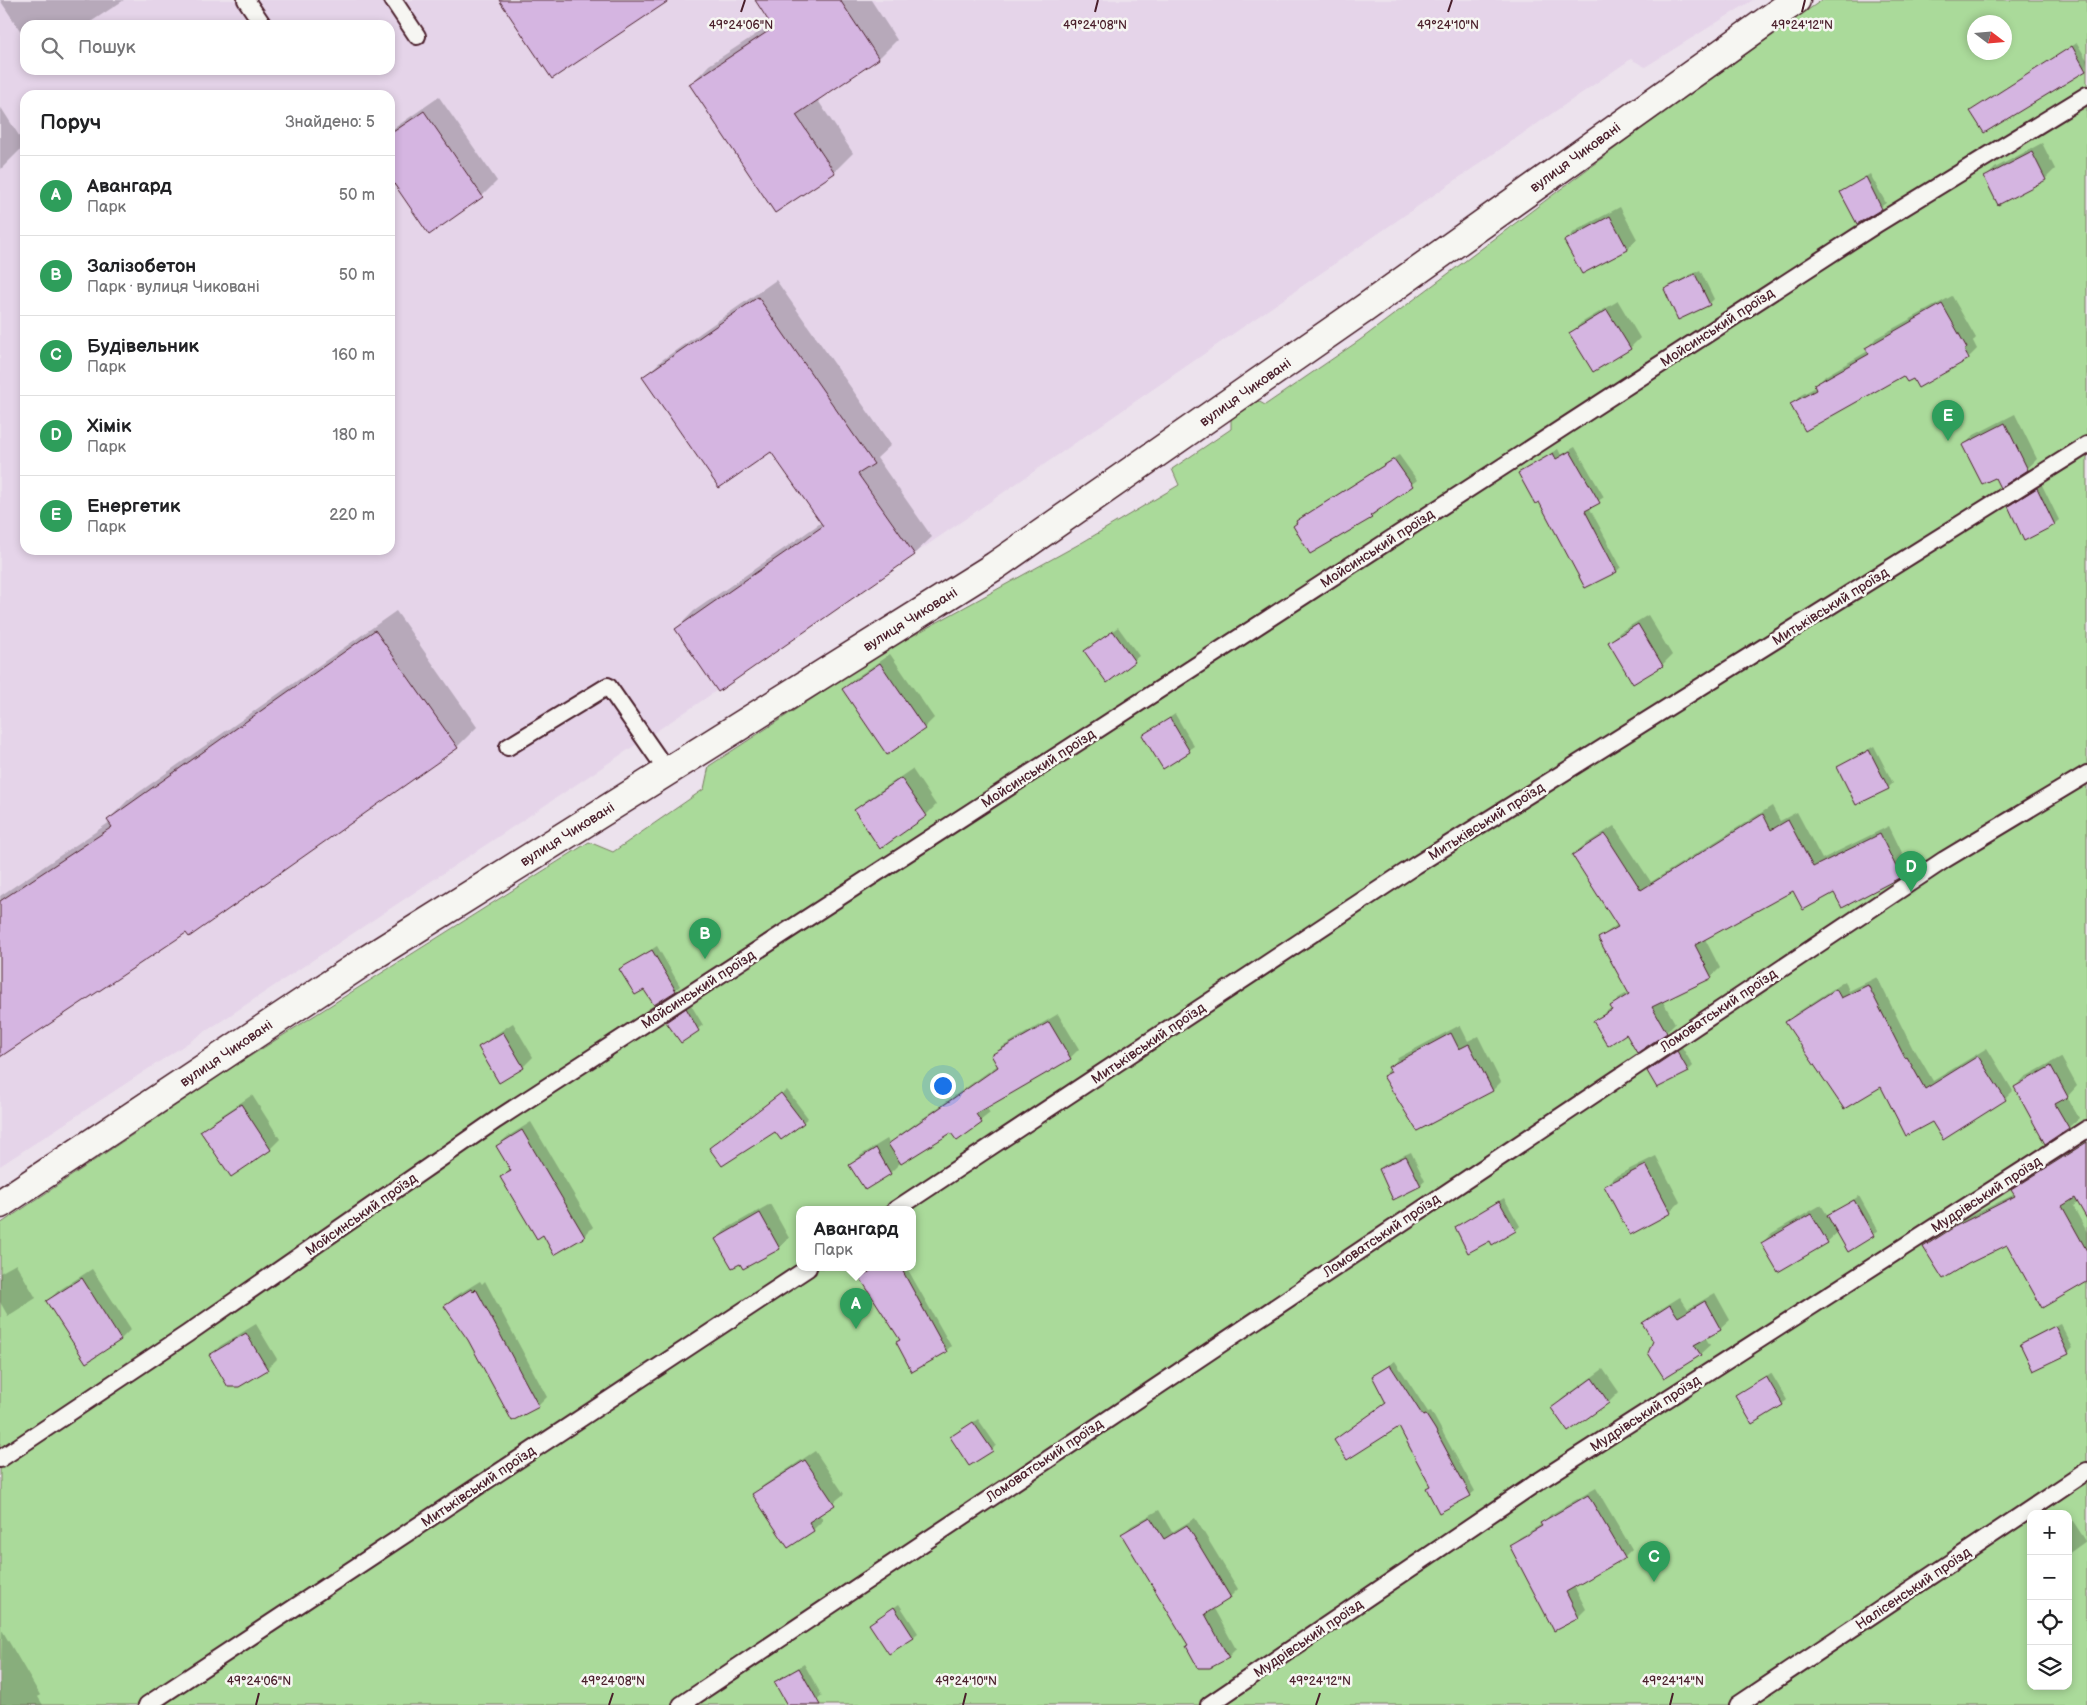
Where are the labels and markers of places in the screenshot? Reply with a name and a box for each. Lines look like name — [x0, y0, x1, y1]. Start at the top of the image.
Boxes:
pin: E — [1932, 400, 1964, 441]
pin: D — [1895, 851, 1927, 892]
pin: B — [689, 918, 721, 959]
pin: A — [840, 1288, 872, 1329]
pin: C — [1638, 1541, 1670, 1582]

